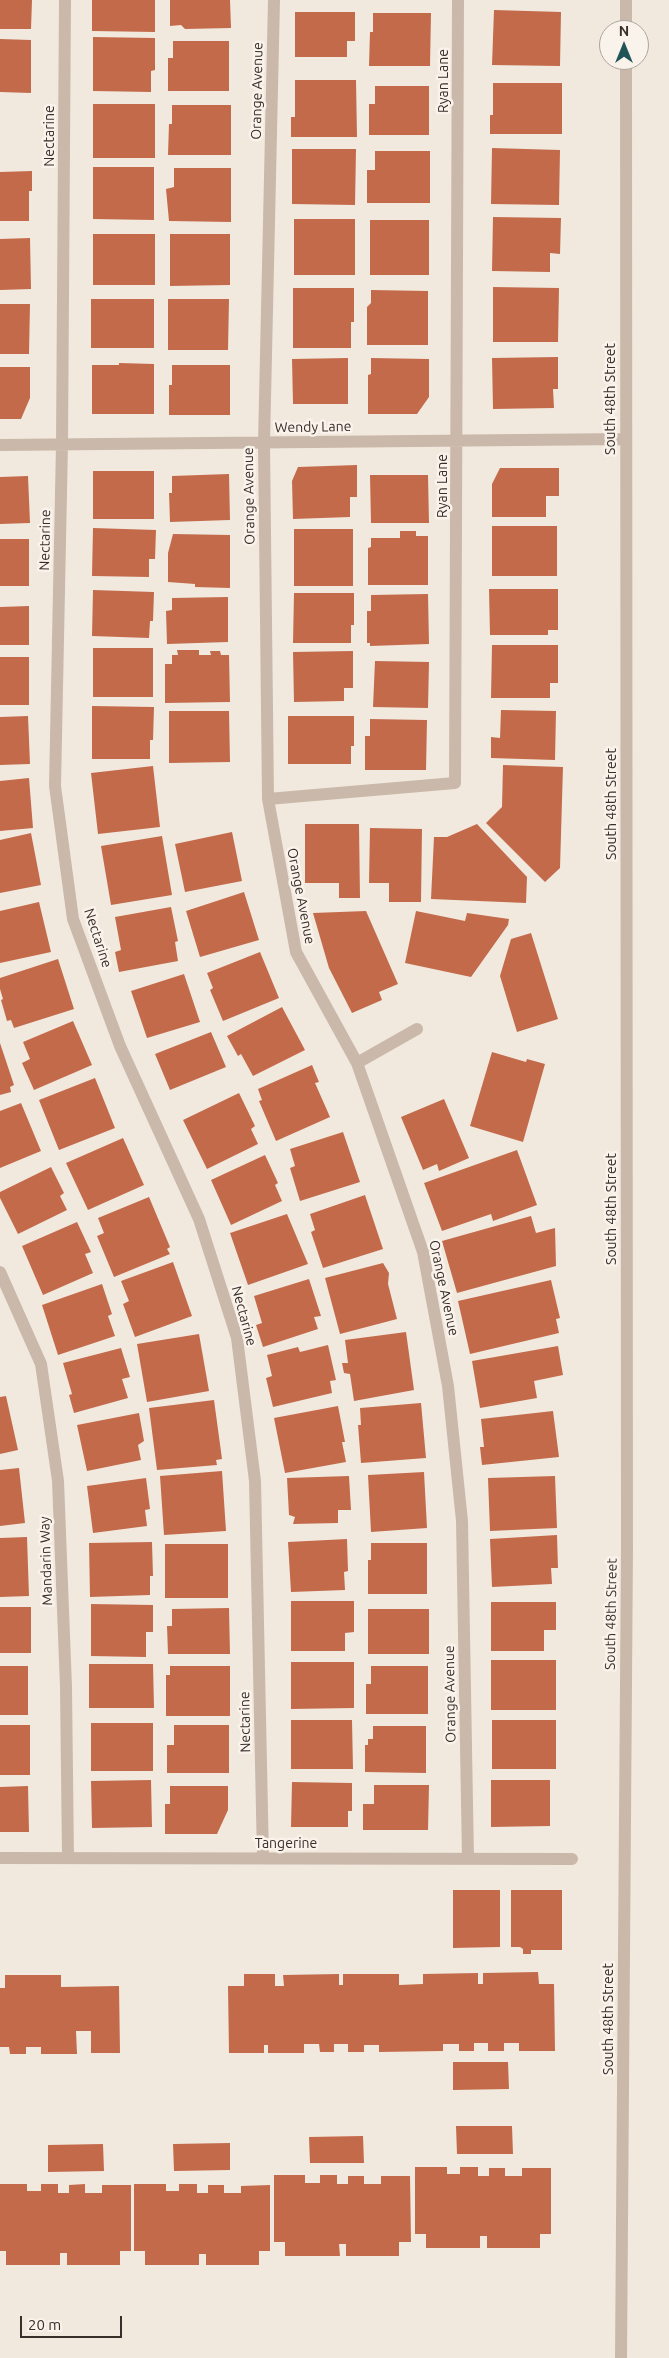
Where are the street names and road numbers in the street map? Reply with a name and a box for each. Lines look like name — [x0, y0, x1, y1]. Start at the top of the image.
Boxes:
street label: Orange Avenue — [248, 42, 266, 140]
street label: Ryan Lane — [435, 49, 451, 113]
street label: Nectarine — [41, 105, 57, 167]
street label: South 48th Street — [602, 343, 618, 455]
street label: Wendy Lane — [275, 418, 351, 436]
street label: Orange Avenue — [240, 447, 258, 545]
street label: Ryan Lane — [434, 454, 450, 518]
street label: Nectarine — [36, 509, 54, 571]
street label: South 48th Street — [603, 748, 619, 860]
street label: Orange Avenue — [283, 847, 319, 945]
street label: Nectarine — [81, 906, 115, 970]
street label: South 48th Street — [603, 1153, 619, 1265]
street label: Orange Avenue — [426, 1239, 462, 1337]
street label: Nectarine — [228, 1284, 260, 1348]
street label: Mandarin Way — [36, 1516, 56, 1606]
street label: South 48th Street — [602, 1558, 620, 1670]
street label: Orange Avenue — [441, 1645, 459, 1743]
street label: Nectarine — [236, 1691, 254, 1753]
street label: Tangerine — [255, 1835, 317, 1851]
street label: South 48th Street — [600, 1963, 616, 2075]

